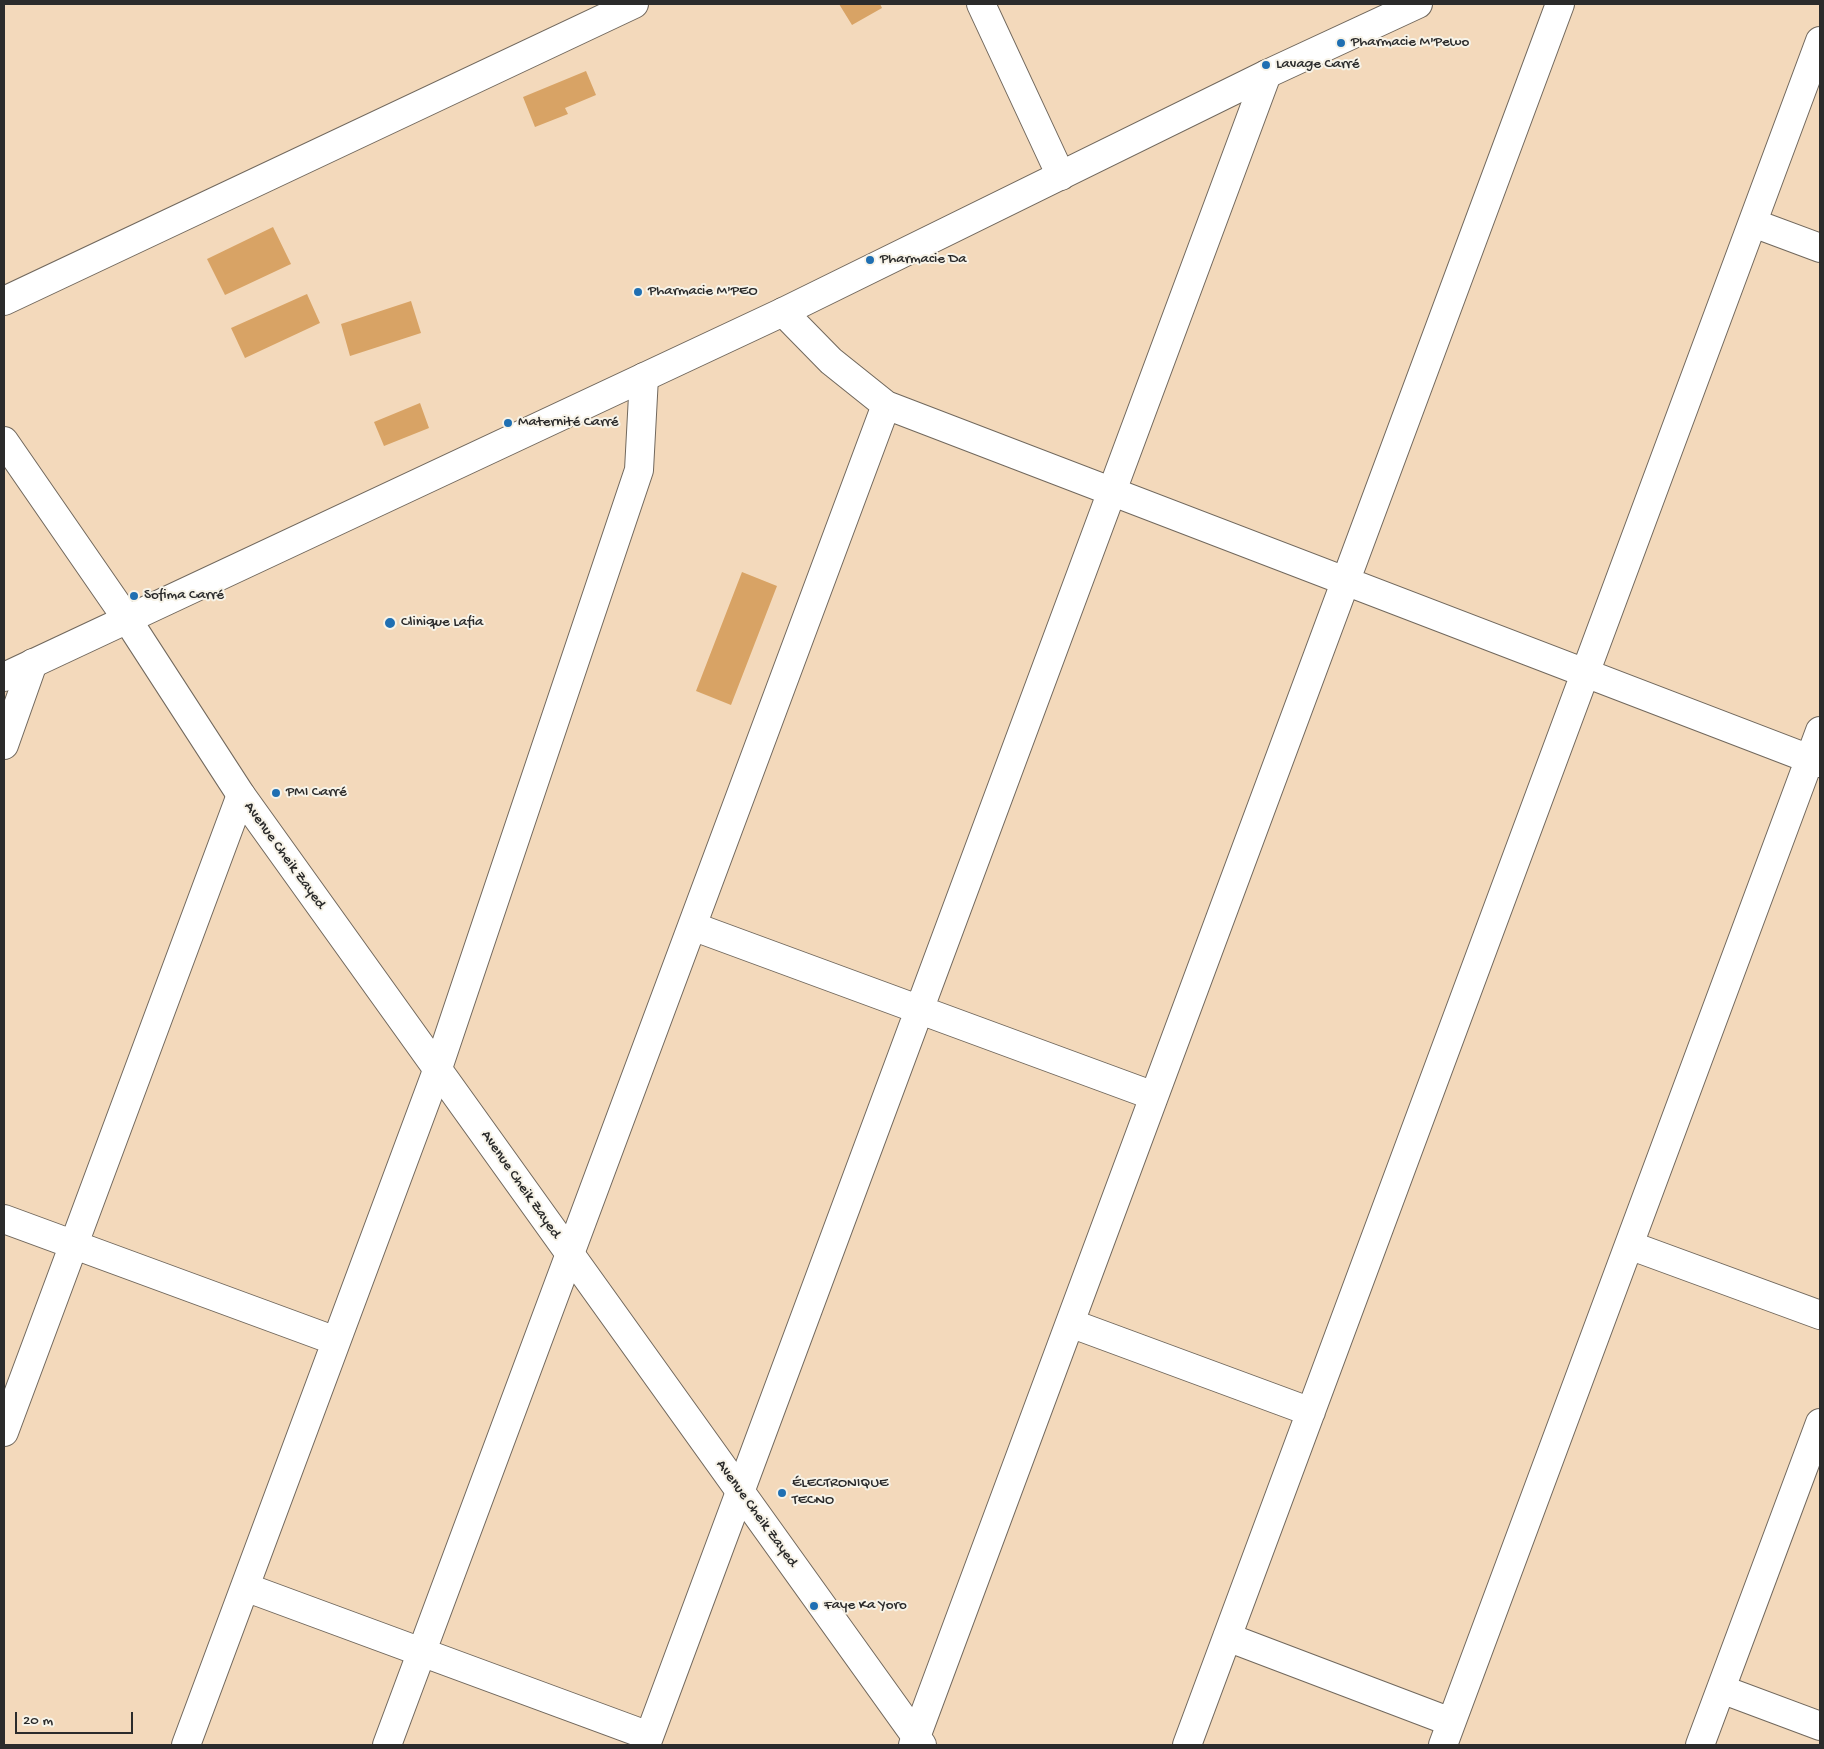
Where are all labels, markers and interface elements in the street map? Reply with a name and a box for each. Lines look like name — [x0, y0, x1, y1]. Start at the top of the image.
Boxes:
place label: Pharmacie M'Pewo — [1351, 34, 1469, 52]
marker: Pharmacie M'Pewo — [1335, 37, 1347, 49]
place label: Lavage Carré — [1276, 56, 1359, 74]
marker: Lavage Carré — [1260, 59, 1272, 71]
place label: Pharmacie Da — [880, 251, 967, 269]
marker: Pharmacie Da — [864, 254, 876, 266]
place label: Pharmacie M'PEO — [648, 283, 757, 301]
marker: Pharmacie M'PEO — [632, 286, 644, 298]
place label: Maternité Carré — [518, 414, 619, 432]
marker: Maternité Carré — [502, 417, 514, 429]
place label: Sofima Carré — [144, 587, 224, 605]
marker: Sofima Carré — [128, 590, 140, 602]
place label: Clinique Lafia — [401, 614, 483, 632]
marker: Clinique Lafia — [383, 616, 397, 630]
place label: PMI Carré — [286, 784, 347, 802]
marker: PMI Carré — [270, 787, 282, 799]
street label: Avenue Cheik Zayed — [239, 799, 329, 913]
street label: Avenue Cheik Zayed — [476, 1127, 564, 1243]
street label: Avenue Cheik Zayed — [711, 1457, 801, 1571]
place label: ÉLECTRONIQUE TECNO — [792, 1475, 888, 1510]
marker: ÉLECTRONIQUE TECNO — [776, 1487, 788, 1499]
place label: Faye Ka Yoro — [824, 1597, 907, 1615]
marker: Faye Ka Yoro — [808, 1600, 820, 1612]
scale bar — [18, 1702, 135, 1734]
text: 20 m — [23, 1712, 53, 1730]

